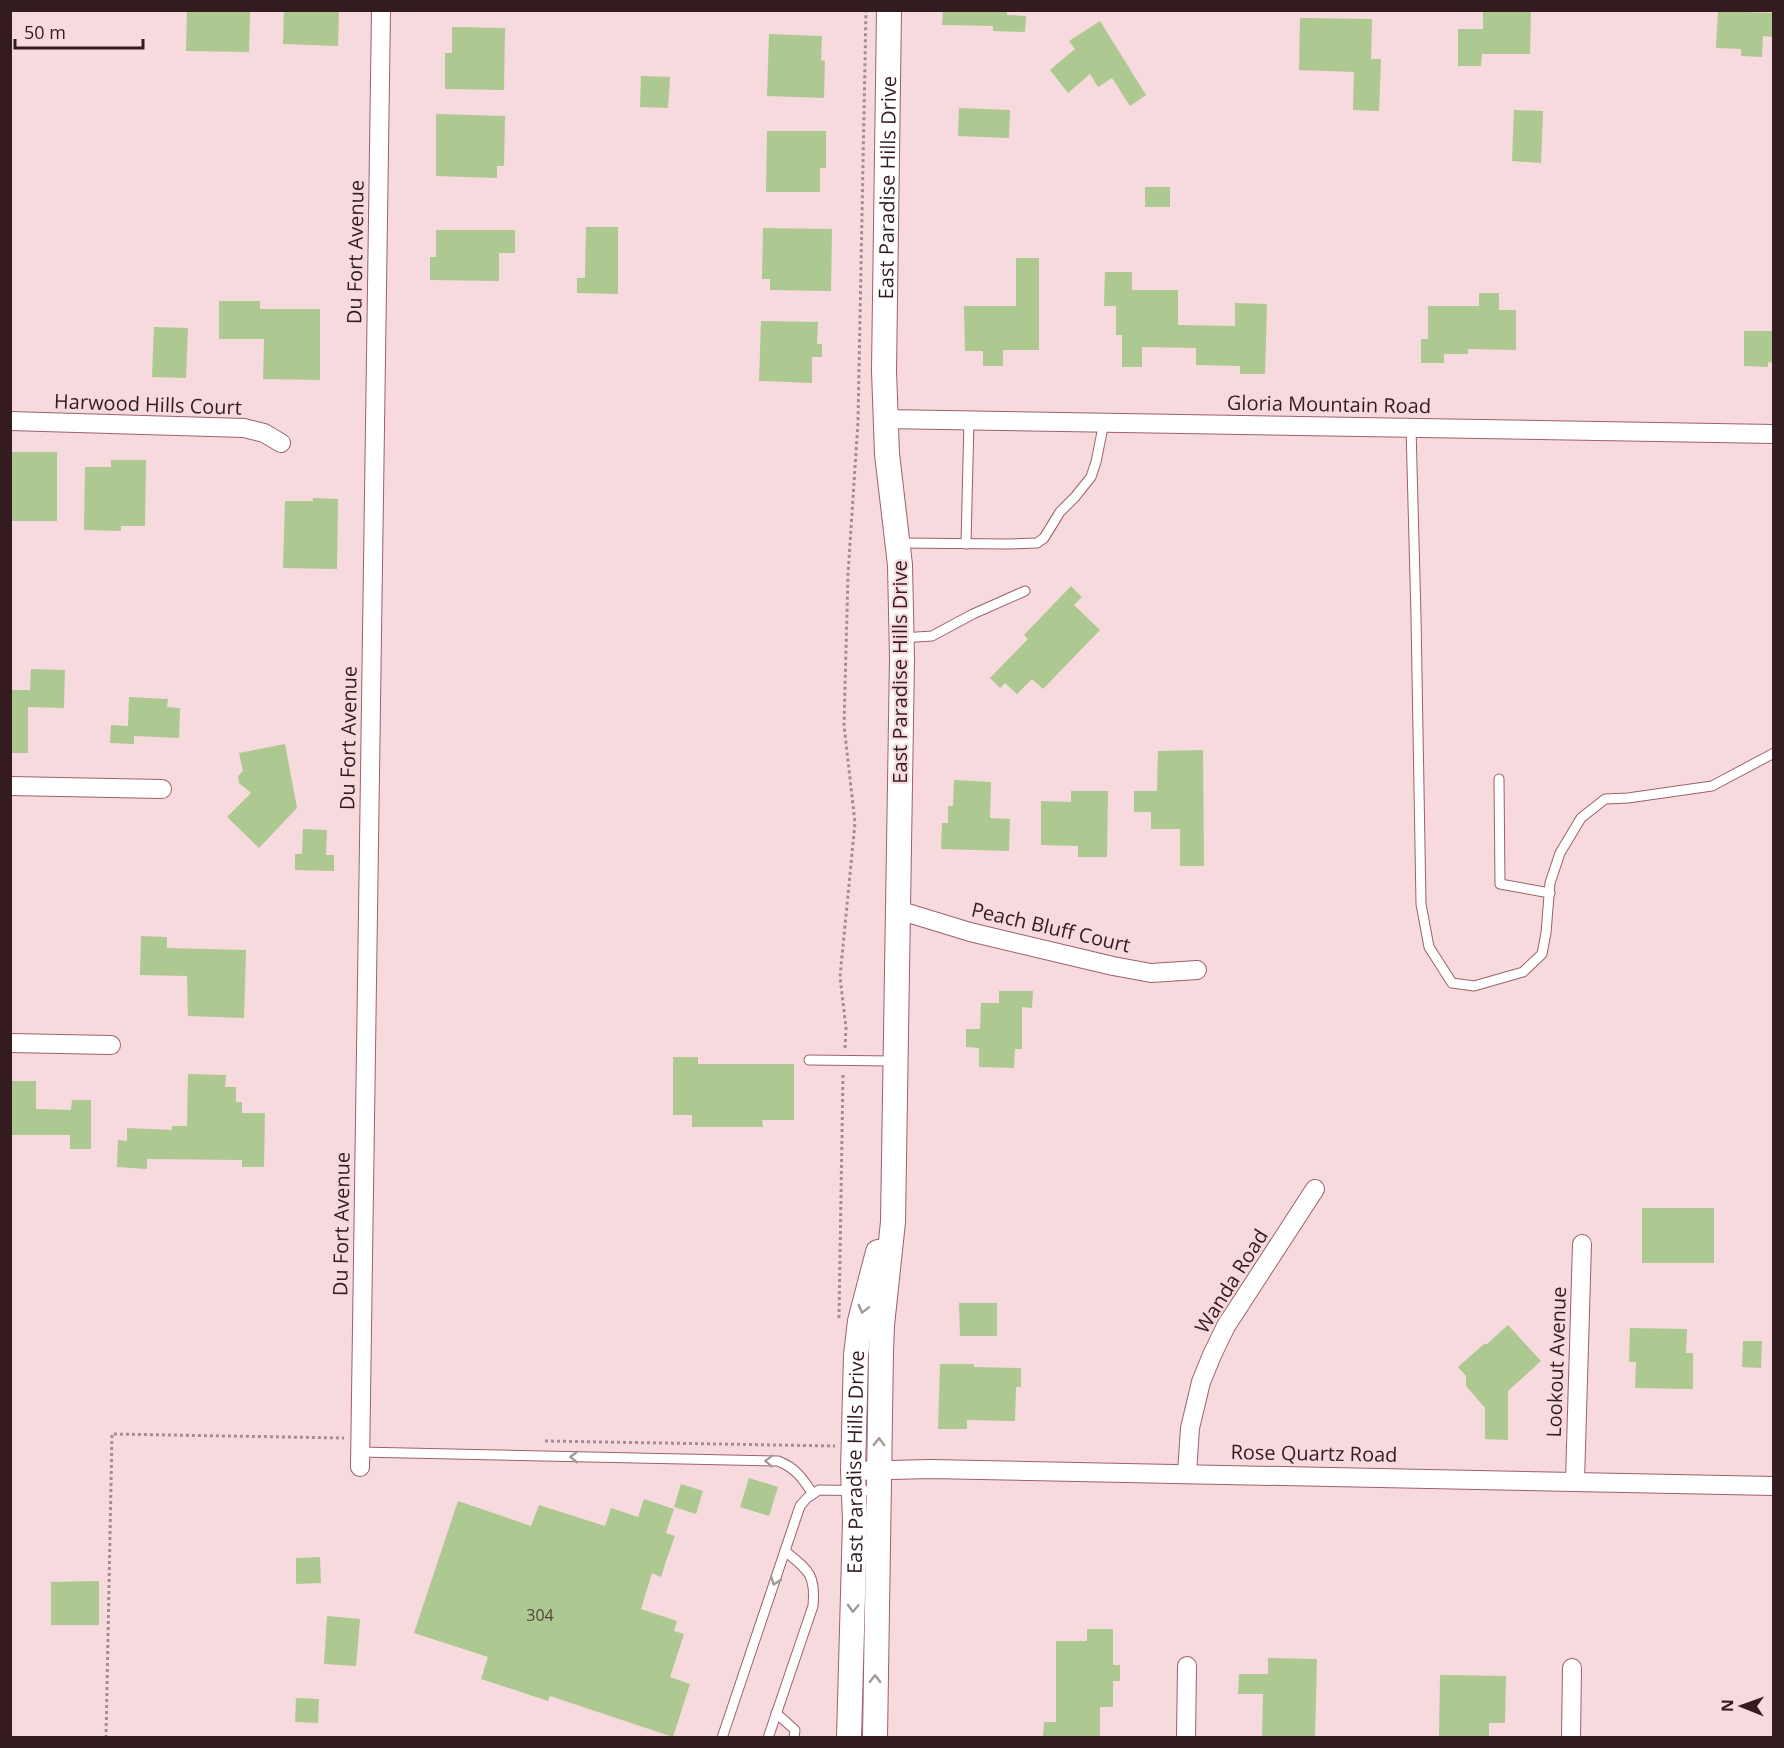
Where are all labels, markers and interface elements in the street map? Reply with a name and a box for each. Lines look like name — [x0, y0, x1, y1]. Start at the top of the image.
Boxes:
scale bar — [15, 12, 142, 50]
text: 50 m — [24, 20, 66, 44]
street label: East Paradise Hills Drive — [871, 76, 902, 300]
street label: Du Fort Avenue — [340, 180, 370, 324]
street label: Harwood Hills Court — [54, 387, 242, 421]
street label: Gloria Mountain Road — [1227, 389, 1431, 419]
street label: East Paradise Hills Drive — [886, 560, 913, 784]
street label: Du Fort Avenue — [333, 666, 363, 810]
street label: Peach Bluff Court — [969, 896, 1133, 958]
street label: Du Fort Avenue — [326, 1152, 356, 1296]
street label: Wanda Road — [1188, 1224, 1274, 1338]
street label: Lookout Avenue — [1540, 1286, 1572, 1438]
one-way arrow — [857, 1303, 870, 1313]
street label: East Paradise Hills Drive — [839, 1350, 870, 1574]
one-way arrow — [873, 1438, 885, 1447]
street label: Rose Quartz Road — [1230, 1438, 1398, 1468]
one-way arrow — [569, 1451, 578, 1463]
one-way arrow — [764, 1455, 773, 1468]
one-way arrow — [770, 1575, 782, 1586]
one-way arrow — [847, 1603, 860, 1612]
house number: 304 — [526, 1604, 554, 1626]
one-way arrow — [869, 1675, 882, 1684]
north arrow — [1712, 1676, 1772, 1736]
text: N — [1716, 1699, 1738, 1712]

